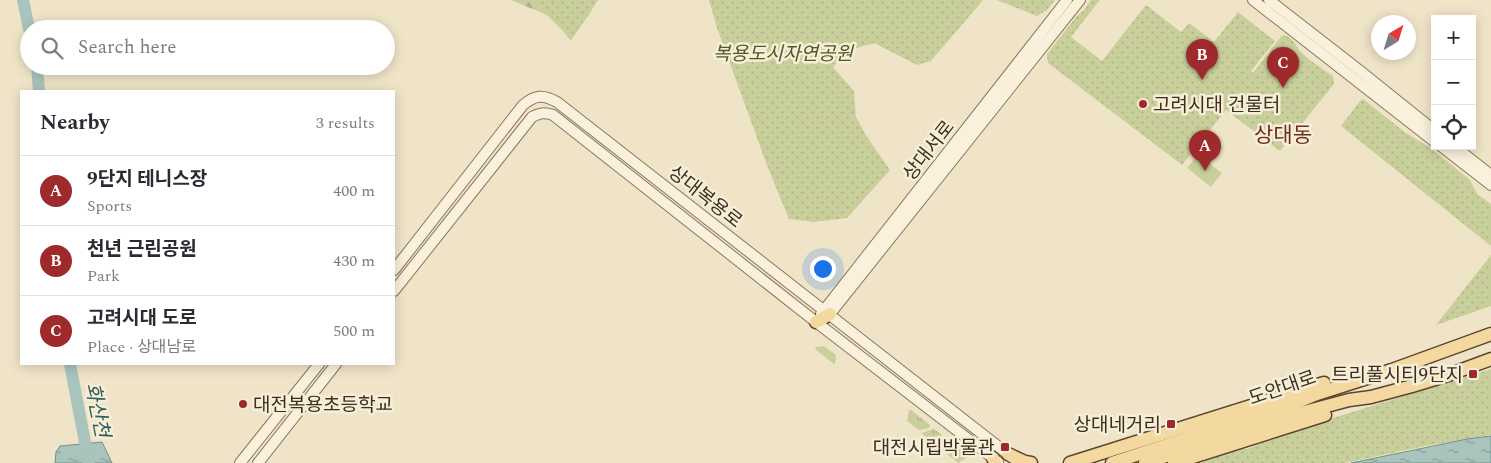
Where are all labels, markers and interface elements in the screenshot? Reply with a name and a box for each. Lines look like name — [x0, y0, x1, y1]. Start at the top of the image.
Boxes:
north arrow — [1371, 15, 1416, 60]
map controls — [1431, 15, 1476, 150]
button: + — [1431, 15, 1476, 60]
search box — [20, 20, 395, 75]
text: Search here — [78, 33, 177, 62]
icon: search — [38, 34, 66, 62]
pin: B — [1186, 39, 1218, 80]
park label: 복용도시자연공원 — [713, 40, 854, 69]
pin: C — [1267, 47, 1299, 88]
button: − — [1431, 60, 1476, 105]
place label: 고려시대 건물터 — [1153, 91, 1280, 120]
marker: 고려시대 건물터 — [1137, 98, 1149, 110]
button: locate — [1431, 105, 1476, 150]
text: Nearby — [40, 107, 110, 139]
text: 3 results — [316, 111, 375, 135]
street label: 상대서로 — [896, 114, 962, 187]
district label: 상대동 — [1254, 120, 1312, 152]
pin: A — [1189, 130, 1221, 171]
street label: 상대복용로 — [662, 159, 748, 236]
text: 9단지 테니스장 — [87, 165, 207, 194]
text: A — [50, 179, 62, 203]
text: 400 m — [333, 179, 375, 203]
text: Sports — [87, 194, 132, 218]
text: 천년 근린공원 — [87, 235, 197, 264]
text: B — [50, 249, 62, 273]
text: 430 m — [333, 249, 375, 273]
your location — [810, 256, 836, 282]
text: Park — [87, 264, 120, 288]
text: 고려시대 도로 — [87, 304, 197, 333]
text: C — [50, 319, 62, 343]
text: 500 m — [333, 319, 375, 343]
text: Place · 상대남로 — [87, 335, 196, 359]
place label: 트리풀시티9단지 — [1331, 361, 1463, 390]
street label: 도안대로 — [1245, 363, 1320, 414]
marker: 트리풀시티9단지 — [1467, 368, 1479, 380]
water label: 화산천 — [77, 380, 118, 443]
place label: 대전복용초등학교 — [253, 391, 393, 420]
marker: 대전복용초등학교 — [237, 398, 249, 410]
place label: 상대네거리 — [1074, 411, 1161, 440]
marker: 상대네거리 — [1165, 418, 1177, 430]
place label: 대전시립박물관 — [873, 434, 995, 463]
marker: 대전시립박물관 — [999, 441, 1011, 453]

